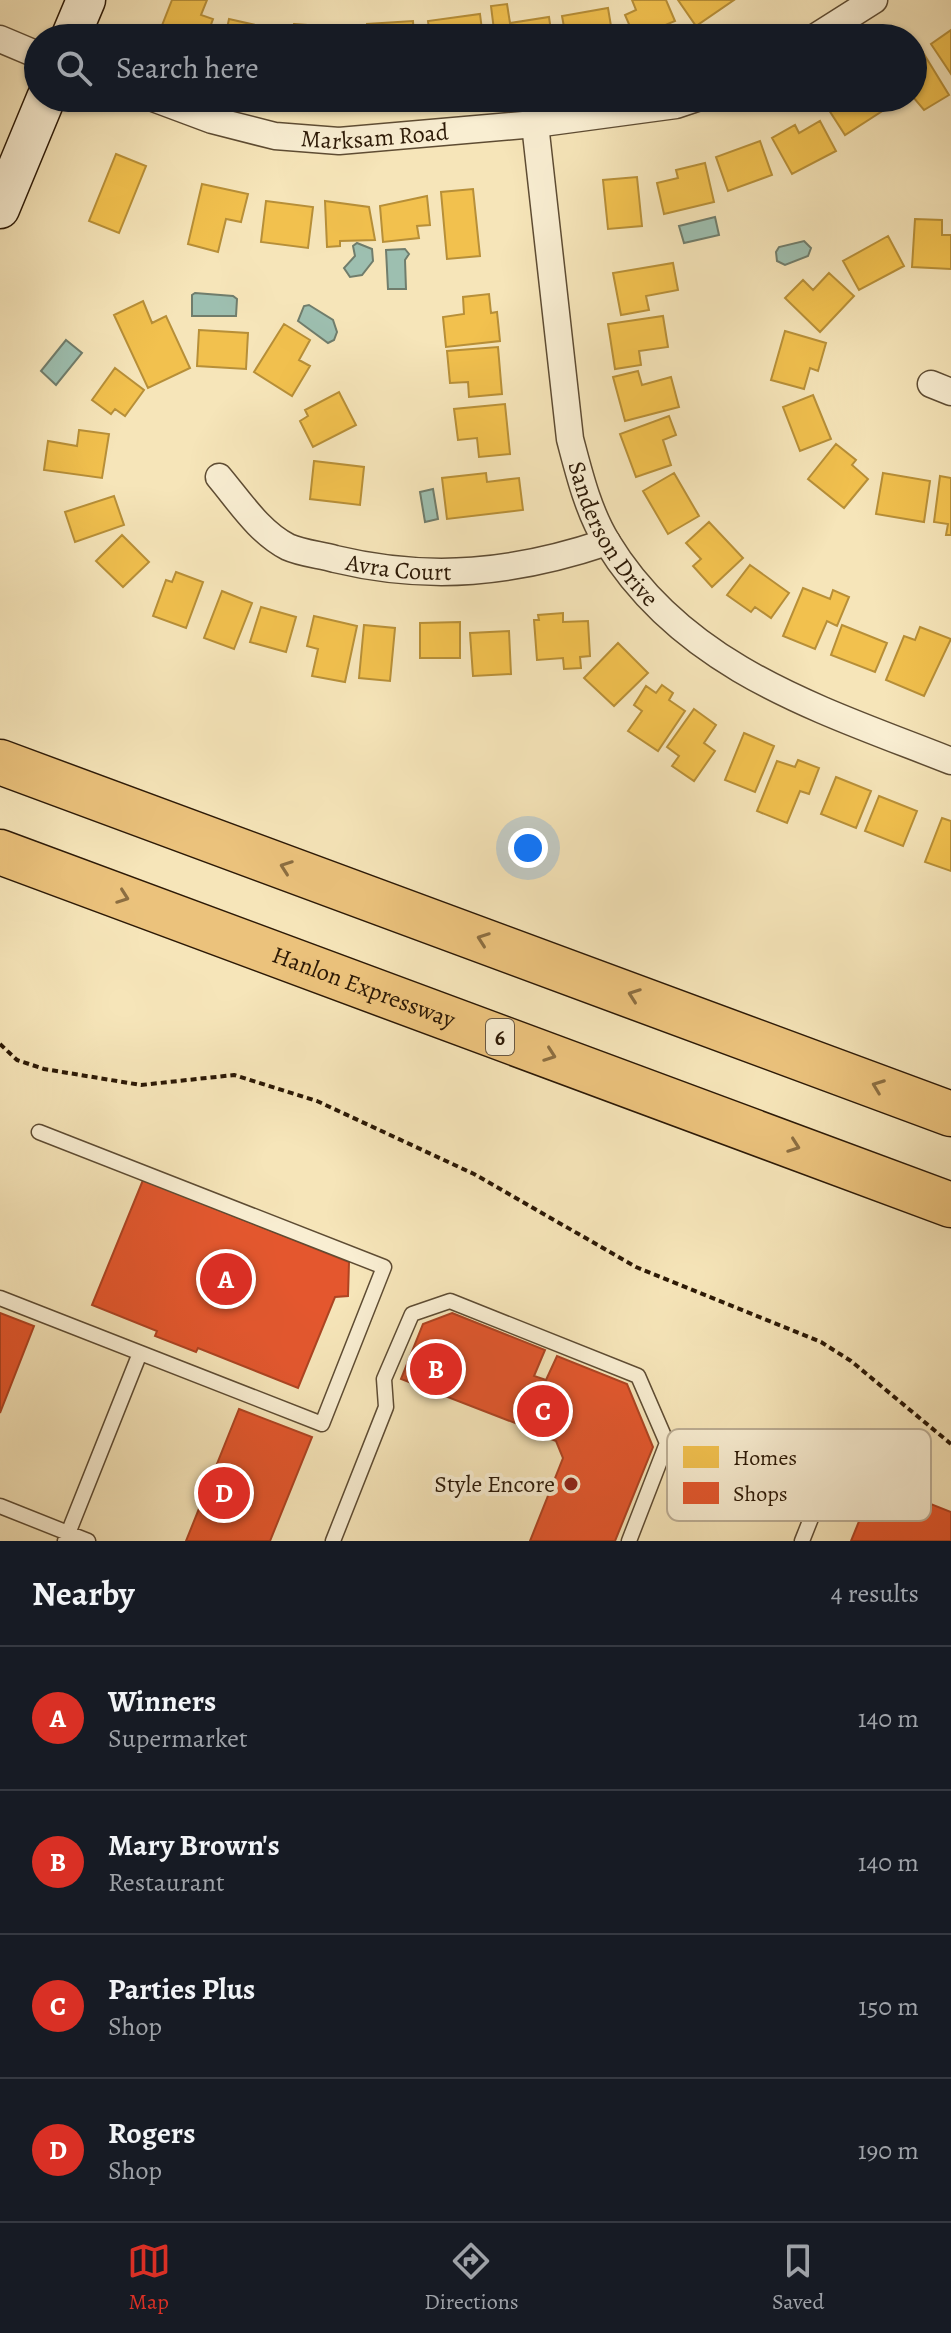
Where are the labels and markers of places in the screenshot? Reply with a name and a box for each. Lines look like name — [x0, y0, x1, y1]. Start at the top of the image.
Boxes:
pin: A — [200, 1249, 252, 1309]
pin: B — [410, 1339, 462, 1399]
pin: C — [517, 1381, 569, 1441]
pin: D — [198, 1463, 250, 1523]
place label: Style Encore — [434, 1468, 555, 1500]
marker: Style Encore — [562, 1475, 580, 1493]

